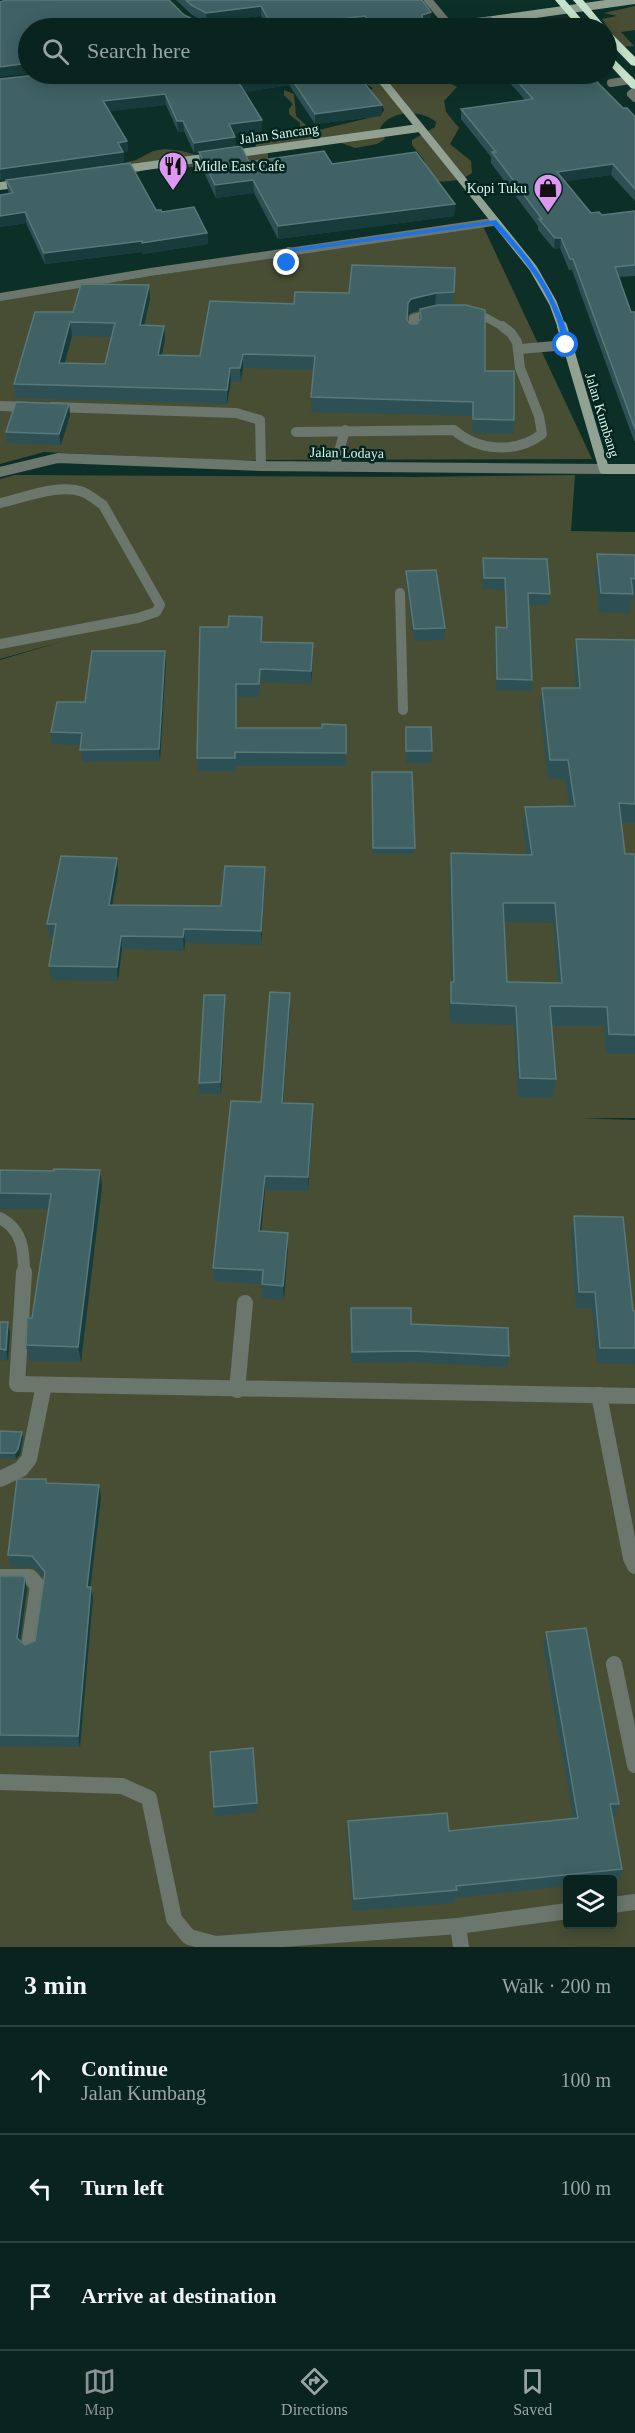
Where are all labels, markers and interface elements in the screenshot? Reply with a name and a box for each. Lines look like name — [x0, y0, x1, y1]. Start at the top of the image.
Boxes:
search box — [18, 18, 617, 84]
icon: search — [39, 35, 72, 68]
text: Search here — [87, 38, 190, 63]
street label: Jalan Sancang — [238, 121, 320, 147]
restaurant icon: Midle East Cafe — [157, 150, 189, 192]
place label: Midle East Cafe — [194, 159, 285, 174]
shop icon: Kopi Tuku — [532, 172, 564, 214]
place label: Kopi Tuku — [467, 181, 527, 196]
route end — [273, 249, 299, 275]
route start — [552, 331, 578, 357]
street label: Jalan Kumbang — [582, 371, 622, 459]
street label: Jalan Lodaya — [310, 445, 385, 461]
map controls — [563, 1875, 617, 1929]
button: layers — [563, 1875, 617, 1929]
text: 3 min — [24, 1971, 87, 2000]
text: Walk · 200 m — [502, 1975, 611, 1997]
text: Continue — [81, 2056, 168, 2081]
icon: ahead — [24, 2064, 57, 2097]
text: 100 m — [560, 2069, 611, 2091]
text: Jalan Kumbang — [81, 2082, 206, 2104]
icon: left — [24, 2172, 57, 2205]
text: Turn left — [81, 2175, 164, 2200]
text: 100 m — [560, 2177, 611, 2199]
icon: arrive — [24, 2280, 57, 2313]
text: Arrive at destination — [81, 2283, 277, 2308]
tab: Map — [83, 2365, 116, 2419]
tab: Directions — [281, 2365, 348, 2419]
tab: Saved — [513, 2365, 552, 2419]

